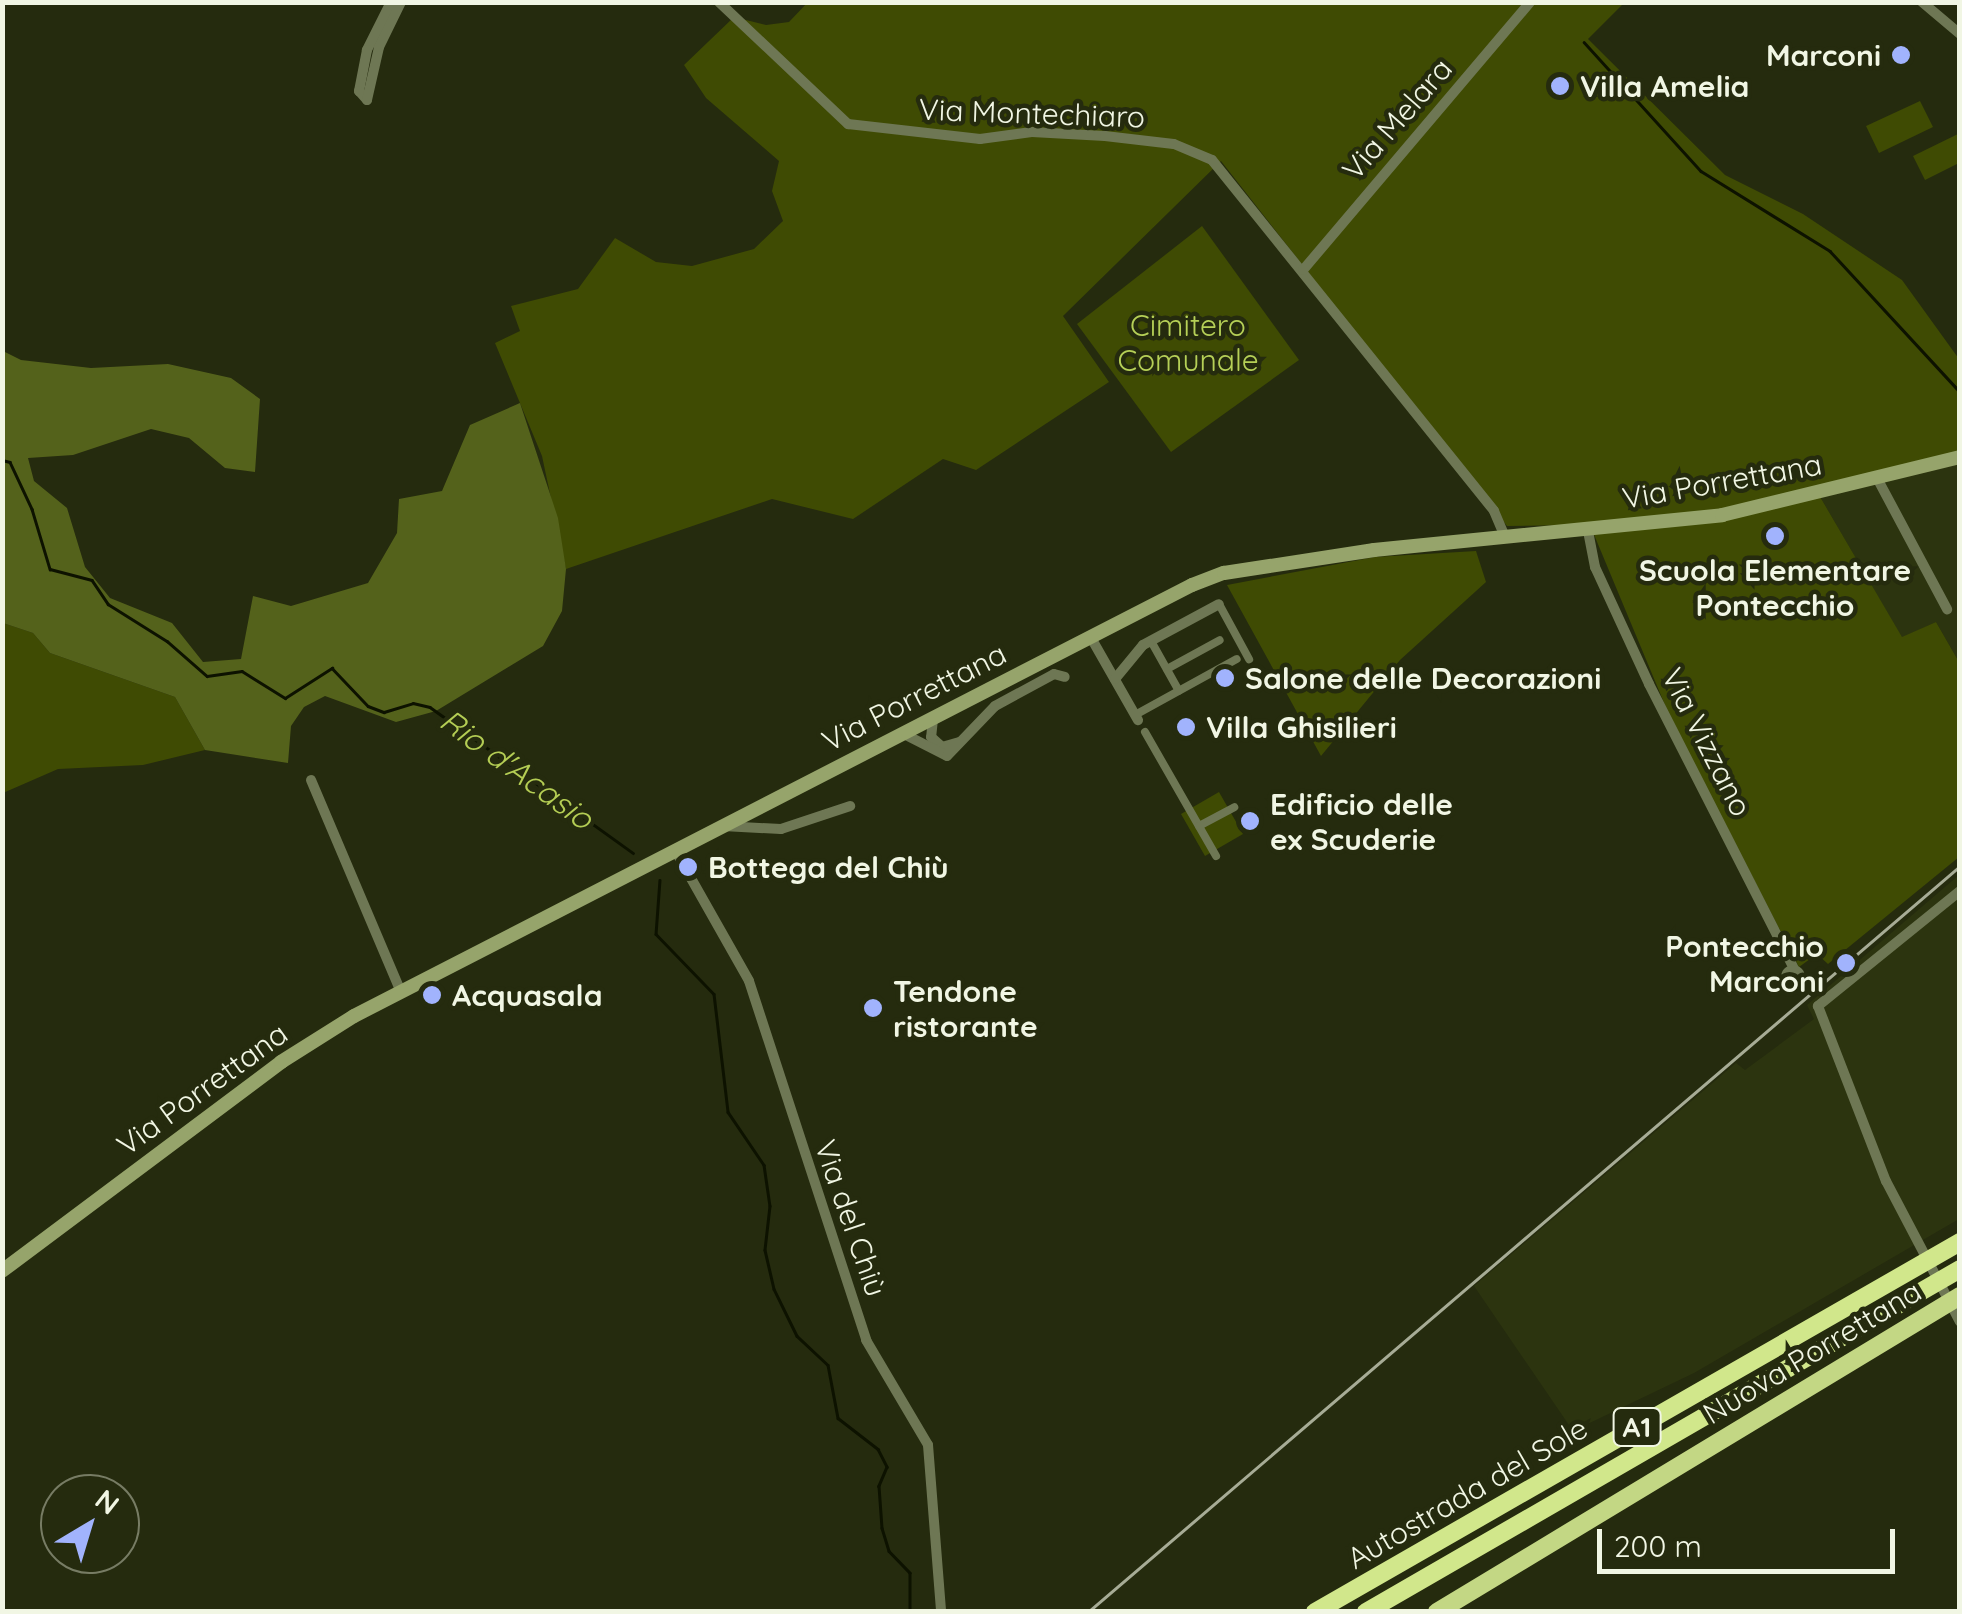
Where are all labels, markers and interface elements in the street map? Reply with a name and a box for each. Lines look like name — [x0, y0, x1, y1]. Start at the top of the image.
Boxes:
place label: Marconi — [1766, 37, 1881, 73]
marker: Marconi — [1890, 44, 1912, 66]
street label: Via Melara — [1335, 51, 1459, 187]
place label: Villa Amelia — [1580, 68, 1749, 104]
marker: Villa Amelia — [1549, 75, 1571, 97]
street label: Via Montechiaro — [918, 91, 1146, 135]
park label: Cimitero Comunale — [1117, 307, 1259, 378]
street label: Via Porrettana — [1619, 446, 1825, 516]
marker: Scuola Elementare Pontecchio — [1764, 525, 1786, 547]
place label: Scuola Elementare Pontecchio — [1639, 552, 1911, 622]
street label: Via Porrettana — [816, 635, 1012, 759]
place label: Salone delle Decorazioni — [1245, 660, 1601, 696]
street label: Via Vizzano — [1654, 662, 1760, 822]
marker: Salone delle Decorazioni — [1214, 667, 1236, 689]
water label: Rio d'Acasio — [433, 701, 601, 837]
place label: Villa Ghisilieri — [1206, 709, 1397, 745]
marker: Villa Ghisilieri — [1175, 716, 1197, 738]
place label: Edificio delle ex Scuderie — [1270, 786, 1453, 856]
marker: Edificio delle ex Scuderie — [1239, 810, 1261, 832]
place label: Bottega del Chiù — [708, 849, 949, 885]
marker: Bottega del Chiù — [677, 856, 699, 878]
place label: Pontecchio Marconi — [1665, 928, 1824, 998]
marker: Pontecchio Marconi — [1833, 950, 1859, 976]
place label: Tendone ristorante — [893, 973, 1038, 1044]
place label: Acquasala — [452, 977, 603, 1013]
marker: Acquasala — [421, 984, 443, 1006]
marker: Tendone ristorante — [862, 997, 884, 1019]
street label: Via Porrettana — [110, 1015, 294, 1163]
street label: Via del Chiù — [807, 1135, 895, 1301]
street label: Nuova Porrettana — [1696, 1273, 1928, 1431]
road number: A1 — [1612, 1404, 1662, 1450]
street label: Autostrada del Sole — [1341, 1410, 1593, 1576]
north arrow — [40, 1474, 140, 1574]
text: N — [89, 1481, 126, 1522]
scale bar — [1602, 1509, 1900, 1571]
text: 200 m — [1614, 1527, 1702, 1565]

